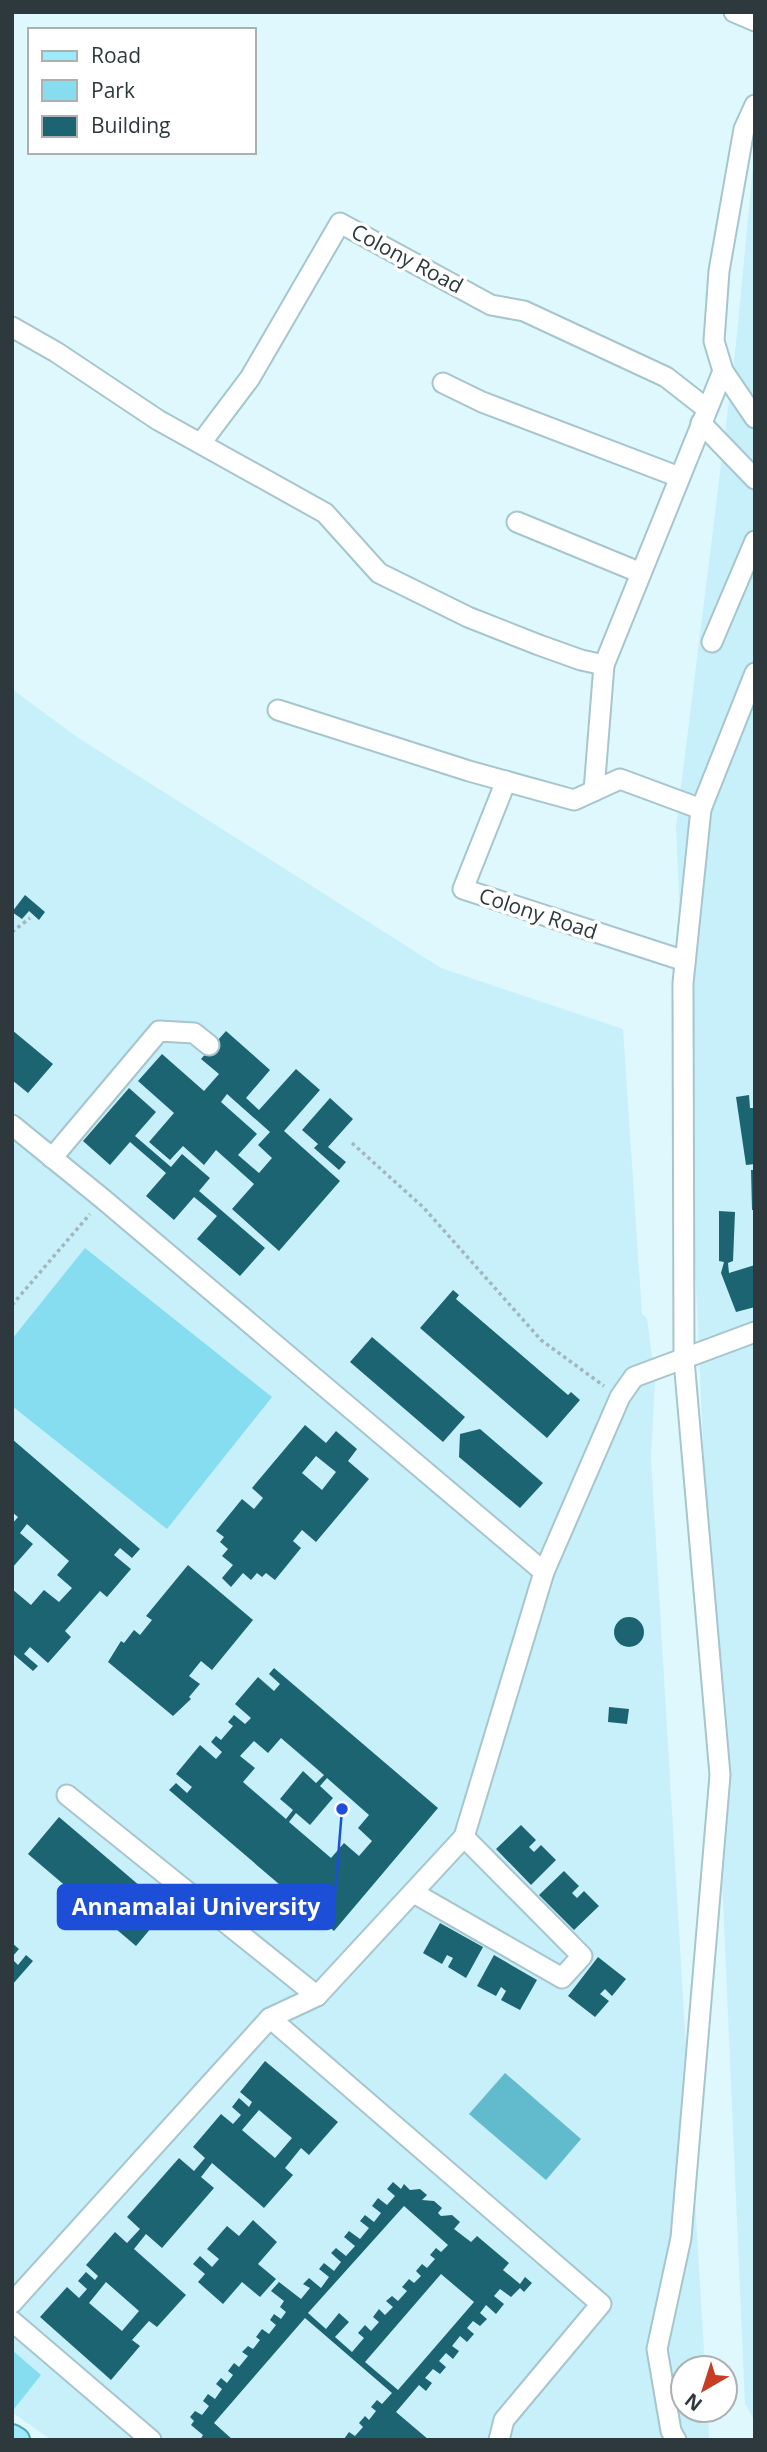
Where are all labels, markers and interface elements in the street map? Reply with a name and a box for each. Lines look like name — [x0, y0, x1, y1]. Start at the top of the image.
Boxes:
legend — [28, 28, 256, 154]
text: Road — [91, 41, 141, 69]
text: Park — [91, 76, 135, 104]
text: Building — [91, 111, 170, 139]
street label: Colony Road — [347, 217, 468, 299]
street label: Colony Road — [476, 881, 601, 945]
callout: Annamalai University — [58, 1885, 334, 1929]
text: Annamalai University — [72, 1890, 321, 1922]
north arrow — [669, 2354, 739, 2424]
text: N — [679, 2387, 707, 2417]

